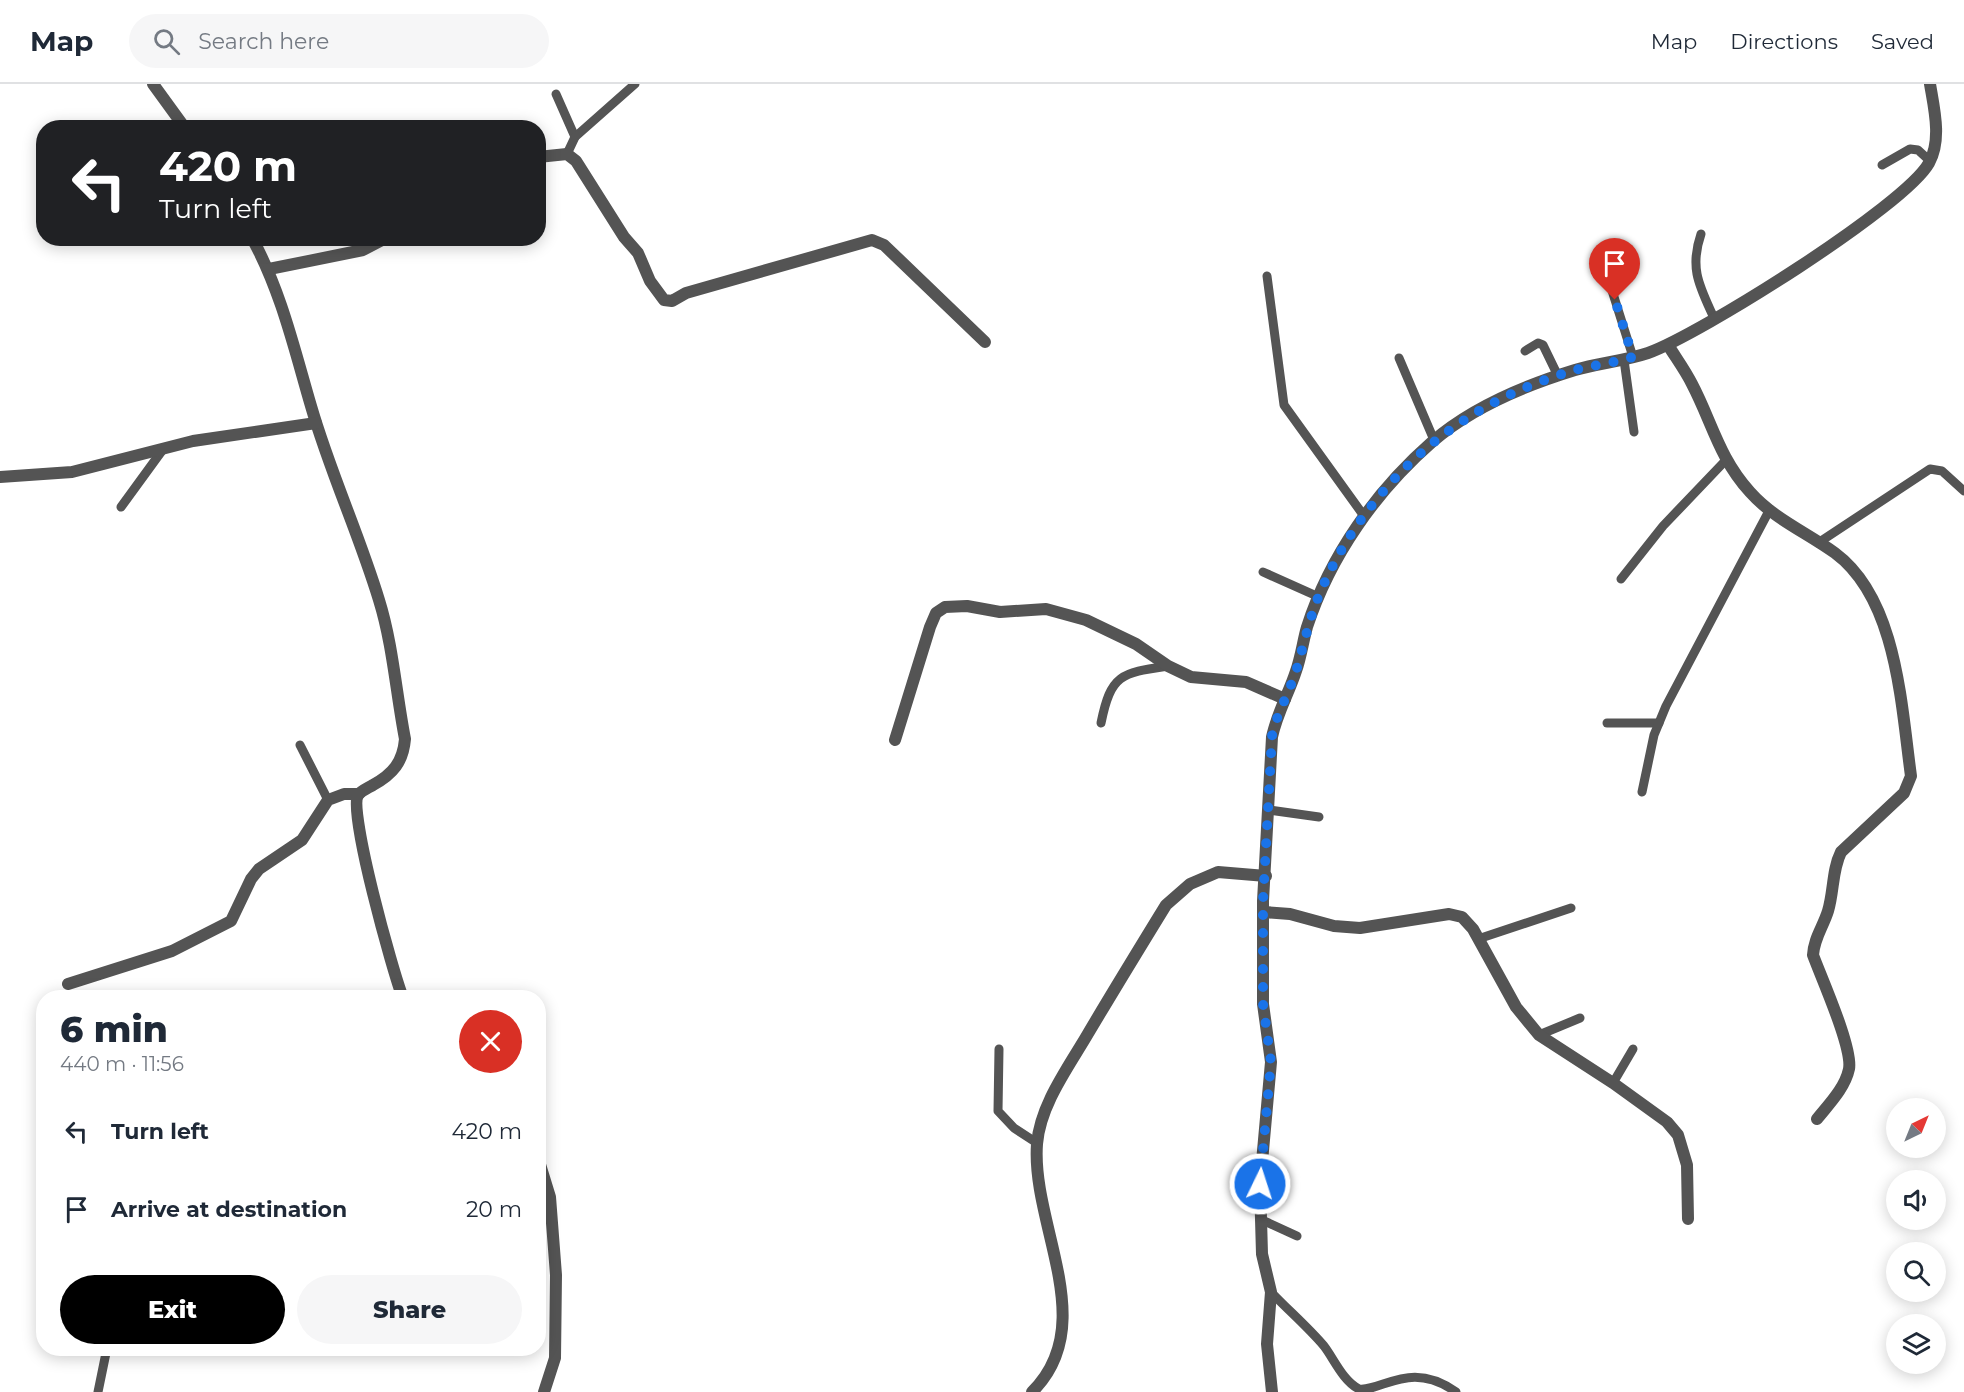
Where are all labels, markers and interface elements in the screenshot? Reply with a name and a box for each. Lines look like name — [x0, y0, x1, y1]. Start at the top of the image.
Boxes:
search box — [129, 14, 549, 68]
text: Map — [30, 24, 93, 58]
icon: search — [150, 25, 183, 58]
text: Search here — [198, 28, 329, 55]
text: Map — [1651, 29, 1697, 54]
text: Directions — [1730, 29, 1838, 54]
text: Saved — [1871, 29, 1934, 54]
text: 420 m — [159, 140, 297, 192]
icon: left — [60, 144, 138, 222]
text: Turn left — [159, 192, 272, 225]
pin — [1589, 238, 1640, 300]
icon: arrive — [1598, 247, 1631, 280]
text: 6 min — [60, 1007, 168, 1051]
button: close — [459, 1010, 522, 1073]
text: 440 m · 11:56 — [60, 1052, 184, 1076]
north arrow — [1886, 1098, 1946, 1158]
map controls — [1886, 1098, 1946, 1374]
icon: left — [60, 1115, 93, 1148]
text: Turn left — [111, 1118, 209, 1145]
text: 420 m — [451, 1118, 522, 1145]
position arrow — [1228, 1152, 1292, 1216]
button: sound — [1886, 1170, 1946, 1230]
icon: arrive — [60, 1193, 93, 1226]
text: Arrive at destination — [111, 1196, 347, 1223]
text: 20 m — [466, 1196, 522, 1223]
button: search — [1886, 1242, 1946, 1302]
button: Exit — [60, 1275, 285, 1344]
button: Share — [297, 1275, 522, 1344]
button: layers — [1886, 1314, 1946, 1374]

